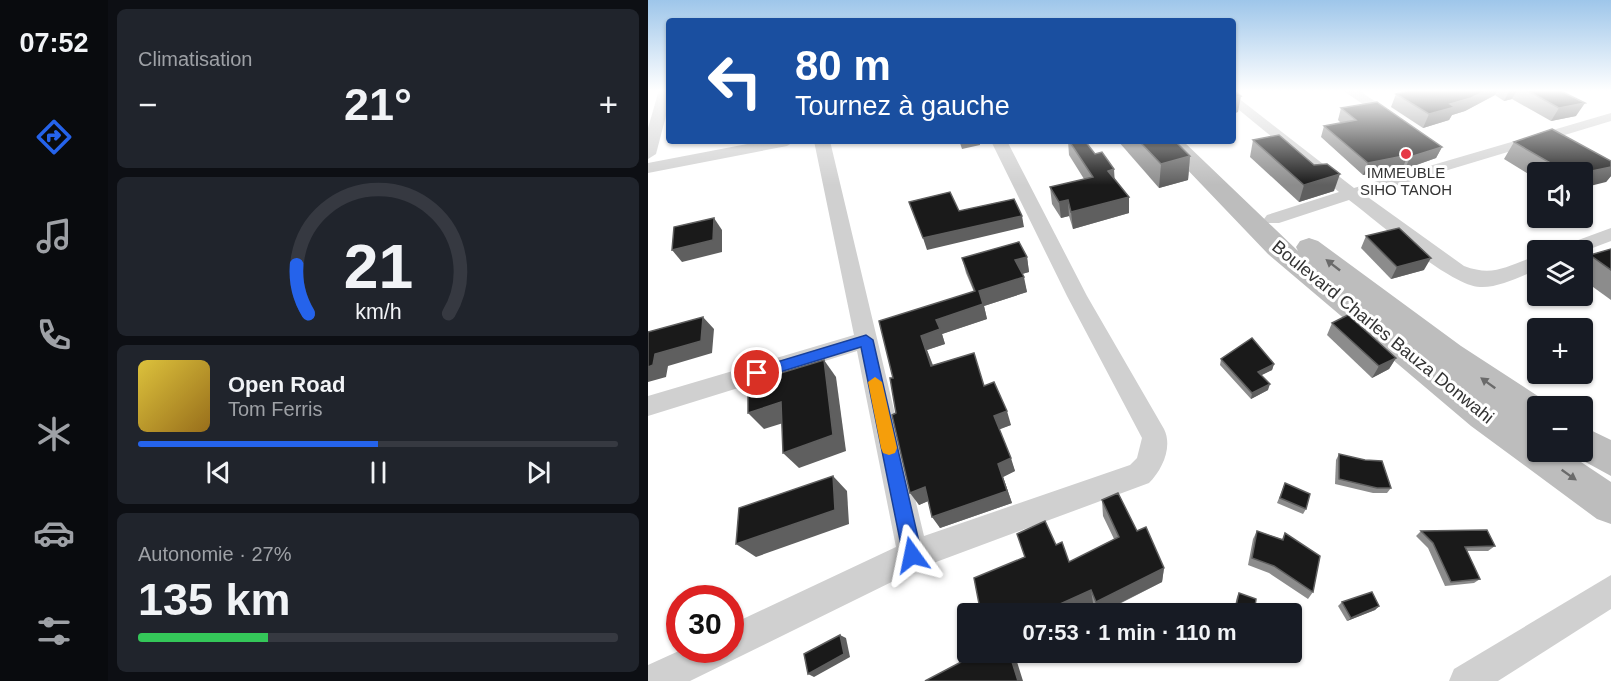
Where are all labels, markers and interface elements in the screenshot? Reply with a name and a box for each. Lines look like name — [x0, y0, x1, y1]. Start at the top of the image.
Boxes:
text: 07:52 — [19, 28, 89, 58]
icon: left — [696, 42, 774, 120]
text: 80 m — [795, 42, 891, 89]
text: Climatisation — [138, 48, 252, 70]
text: 21° — [344, 79, 412, 130]
text: − — [138, 86, 157, 123]
text: + — [599, 86, 618, 123]
text: Tournez à gauche — [795, 91, 1010, 121]
icon: directions — [33, 116, 75, 158]
marker: IMMEUBLE SIHO TANOH — [1399, 147, 1413, 161]
map controls — [1527, 162, 1593, 462]
button: sound — [1527, 162, 1593, 228]
place label: IMMEUBLE SIHO TANOH — [1360, 164, 1452, 198]
icon: music — [33, 215, 75, 257]
text: 21 — [343, 232, 413, 301]
street label: Boulevard Charles Bauza Donwahi — [1268, 236, 1498, 428]
button: layers — [1527, 240, 1593, 306]
one-way arrow — [1325, 260, 1340, 272]
text: km/h — [355, 300, 401, 324]
icon: phone — [33, 314, 75, 356]
button: + — [1527, 318, 1593, 384]
pin — [731, 347, 782, 398]
icon: arrive — [740, 356, 773, 389]
text: Open Road — [228, 372, 345, 397]
one-way arrow — [1481, 378, 1496, 390]
button: − — [1527, 396, 1593, 462]
text: Tom Ferris — [228, 398, 322, 420]
icon: climate — [33, 413, 75, 455]
icon: previous — [202, 456, 235, 489]
icon: pause — [362, 456, 395, 489]
icon: next — [522, 456, 555, 489]
one-way arrow — [1561, 469, 1576, 481]
icon: car — [33, 512, 75, 554]
position arrow — [880, 523, 944, 587]
text: Autonomie · 27% — [138, 543, 291, 565]
text: 135 km — [138, 574, 291, 625]
speed limit sign: 30 — [666, 585, 744, 663]
icon: filters — [33, 610, 75, 652]
text: 07:53 · 1 min · 110 m — [1023, 620, 1237, 645]

